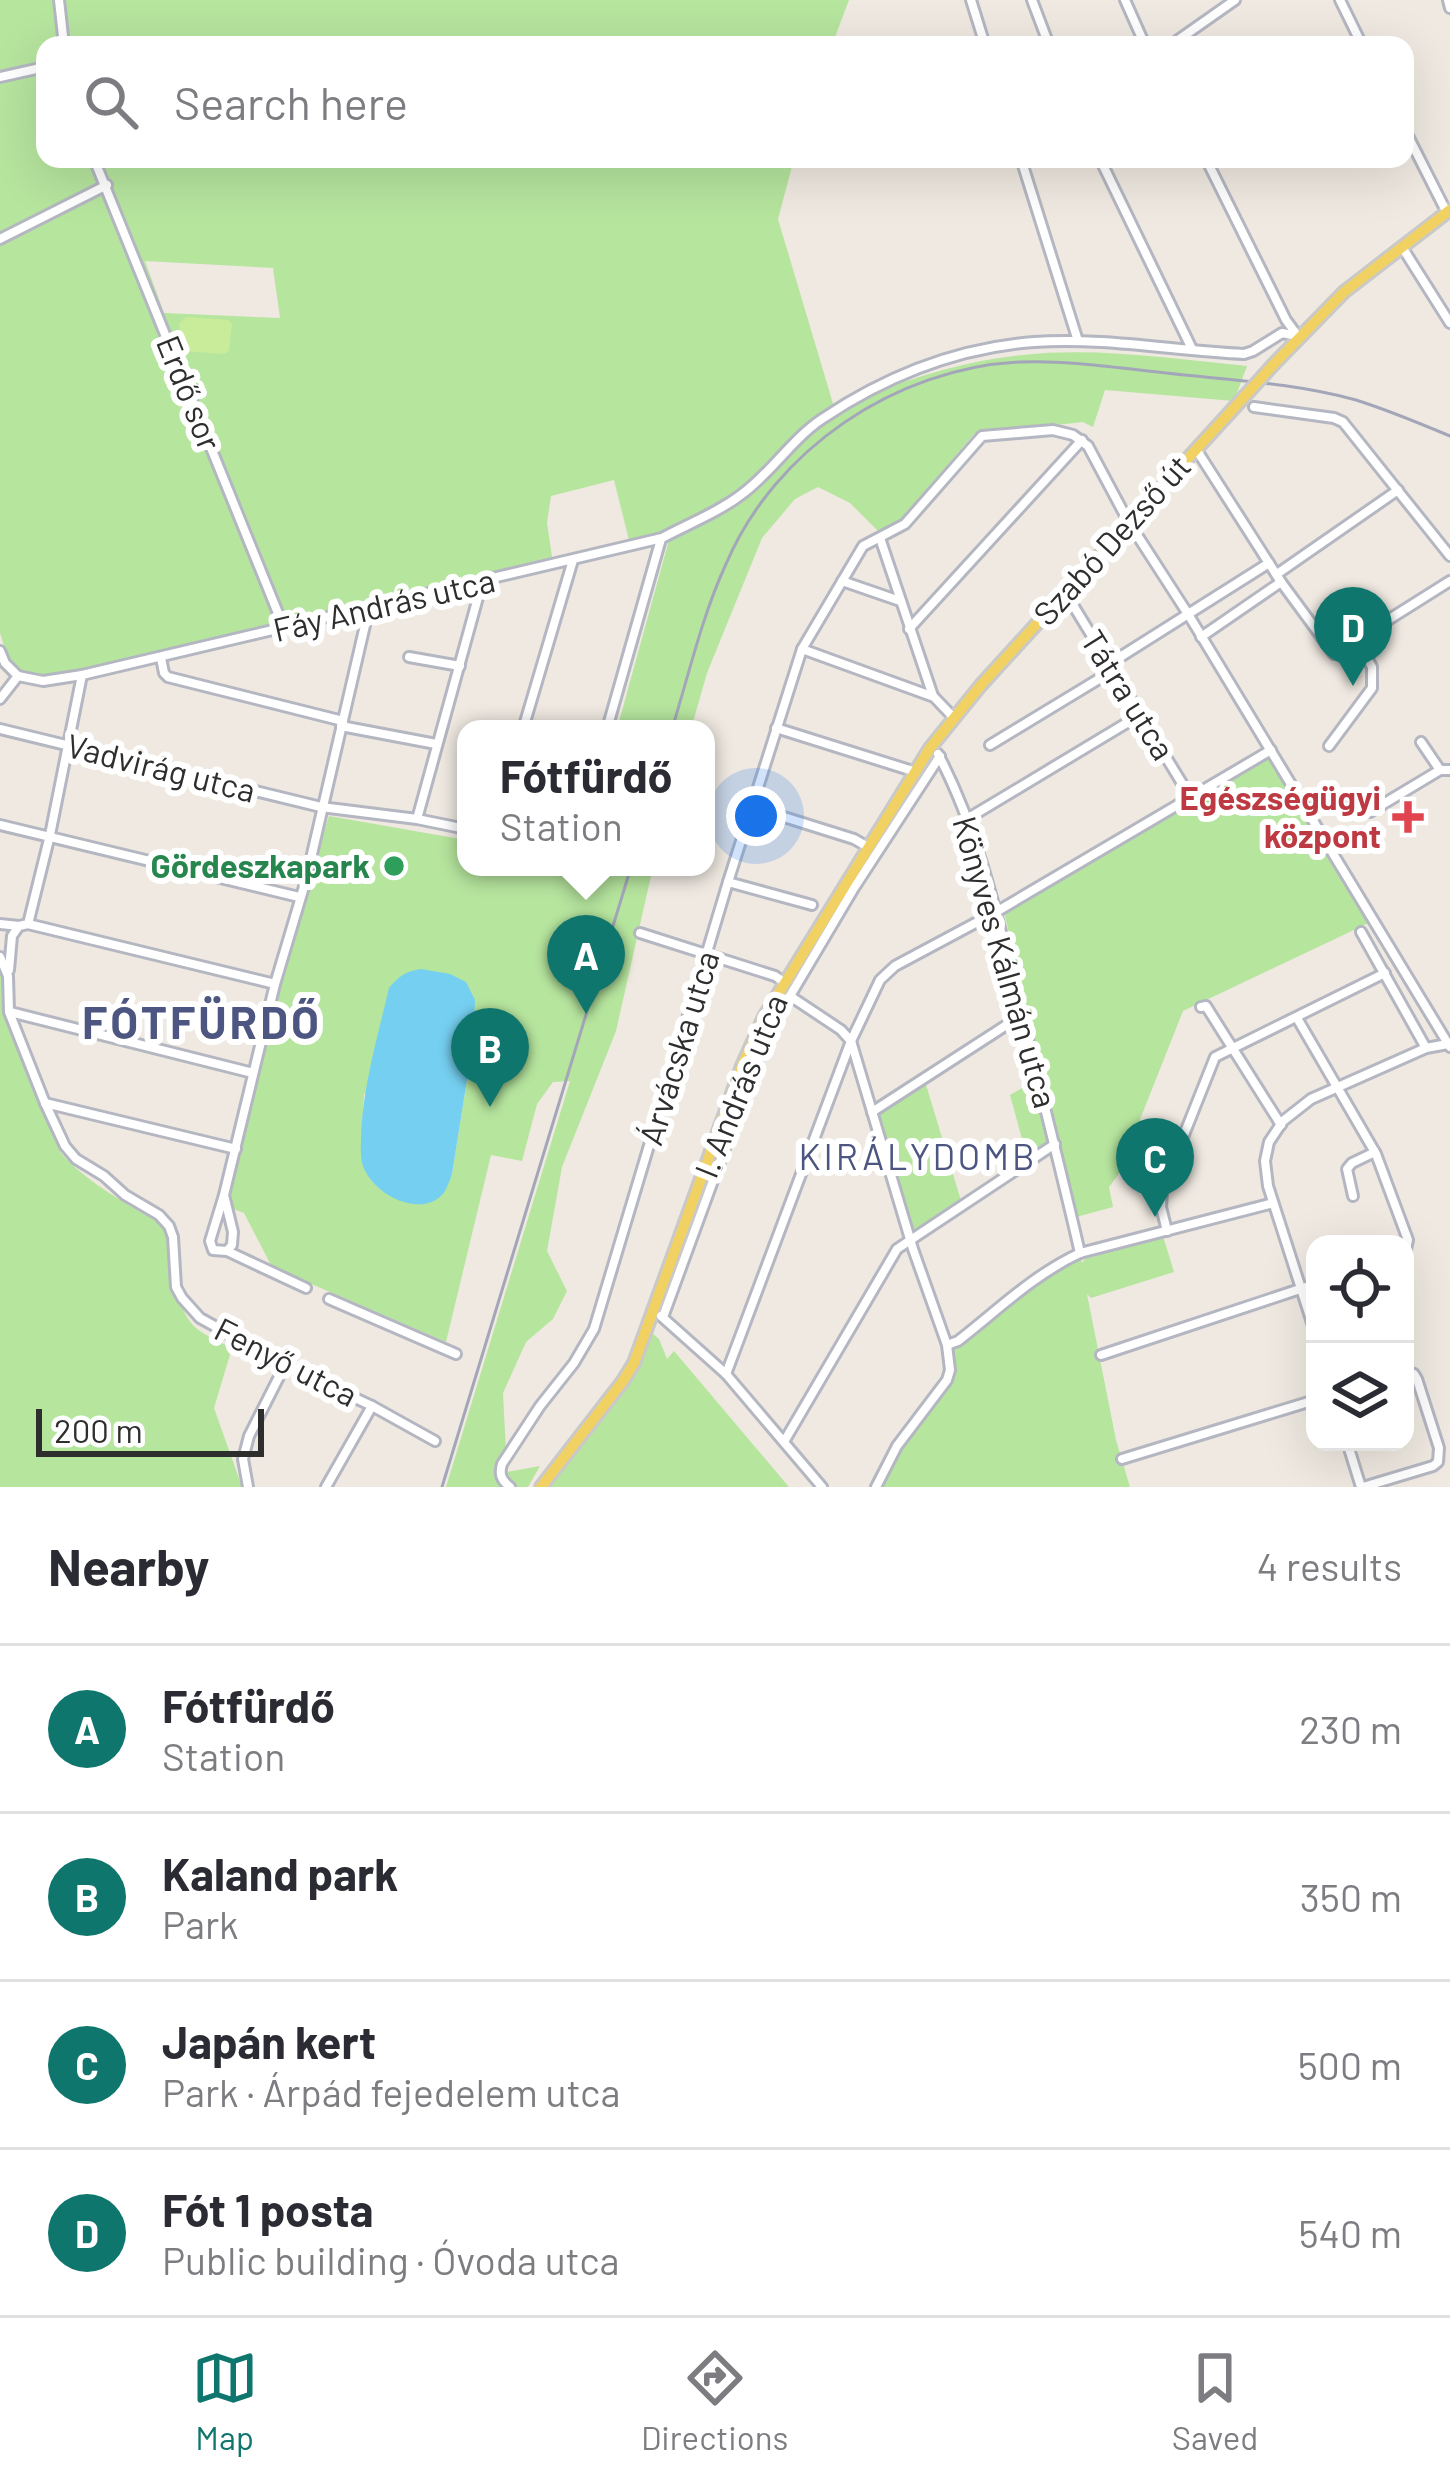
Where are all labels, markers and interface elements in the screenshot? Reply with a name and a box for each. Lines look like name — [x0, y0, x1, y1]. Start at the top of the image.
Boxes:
search box — [36, 36, 1414, 168]
icon: search — [78, 69, 144, 135]
text: Search here — [174, 75, 408, 129]
street label: Erdő sor — [149, 330, 231, 456]
street label: Szabó Dezső út — [1024, 446, 1198, 633]
street label: Fáy András utca — [269, 559, 498, 649]
pin: D — [1314, 587, 1392, 686]
street label: Tátra utca — [1073, 622, 1184, 767]
popup — [457, 720, 715, 876]
street label: Vadvirág utca — [63, 724, 260, 810]
text: Fótfürdő — [500, 748, 672, 802]
place label: Egészségügyi központ — [1180, 777, 1381, 855]
your location — [726, 786, 786, 846]
marker: Egészségügyi központ — [1392, 801, 1424, 833]
text: Station — [500, 802, 623, 849]
street label: Könyves Kálmán utca — [945, 811, 1067, 1112]
place label: Gördeszkapark — [151, 845, 370, 885]
marker: Gördeszkapark — [381, 853, 407, 879]
pin: A — [547, 915, 625, 1014]
street label: Árvácska utca — [630, 946, 727, 1150]
street label: I. András utca — [685, 988, 795, 1183]
district label: FÓTFÜRDŐ — [82, 994, 322, 1048]
pin: B — [451, 1008, 529, 1107]
pin: C — [1116, 1118, 1194, 1217]
district label: KIRÁLYDOMB — [798, 1134, 1038, 1177]
map controls — [1306, 1235, 1414, 1451]
button: locate — [1306, 1235, 1414, 1343]
street label: Fenyő utca — [208, 1308, 364, 1414]
button: layers — [1306, 1343, 1414, 1451]
scale bar — [36, 1403, 264, 1456]
text: 200 m — [54, 1410, 143, 1450]
text: Nearby — [48, 1535, 209, 1596]
text: 4 results — [1257, 1542, 1402, 1589]
text: Fótfürdő — [162, 1678, 335, 1732]
text: A — [74, 1705, 100, 1752]
text: 230 m — [1299, 1705, 1402, 1752]
text: Station — [162, 1732, 285, 1779]
text: Kaland park — [162, 1846, 398, 1900]
text: B — [75, 1873, 99, 1920]
text: 350 m — [1300, 1873, 1402, 1920]
text: Park — [162, 1900, 239, 1947]
text: Japán kert — [162, 2014, 376, 2068]
text: C — [75, 2041, 99, 2088]
text: 500 m — [1298, 2041, 1402, 2088]
text: Park · Árpád fejedelem utca — [162, 2068, 620, 2115]
text: Fót 1 posta — [162, 2182, 374, 2236]
text: D — [75, 2209, 99, 2256]
text: 540 m — [1298, 2209, 1402, 2256]
text: Public building · Óvoda utca — [162, 2236, 619, 2283]
tab: Map — [192, 2345, 258, 2457]
tab: Directions — [641, 2345, 788, 2457]
tab: Saved — [1172, 2345, 1258, 2457]

